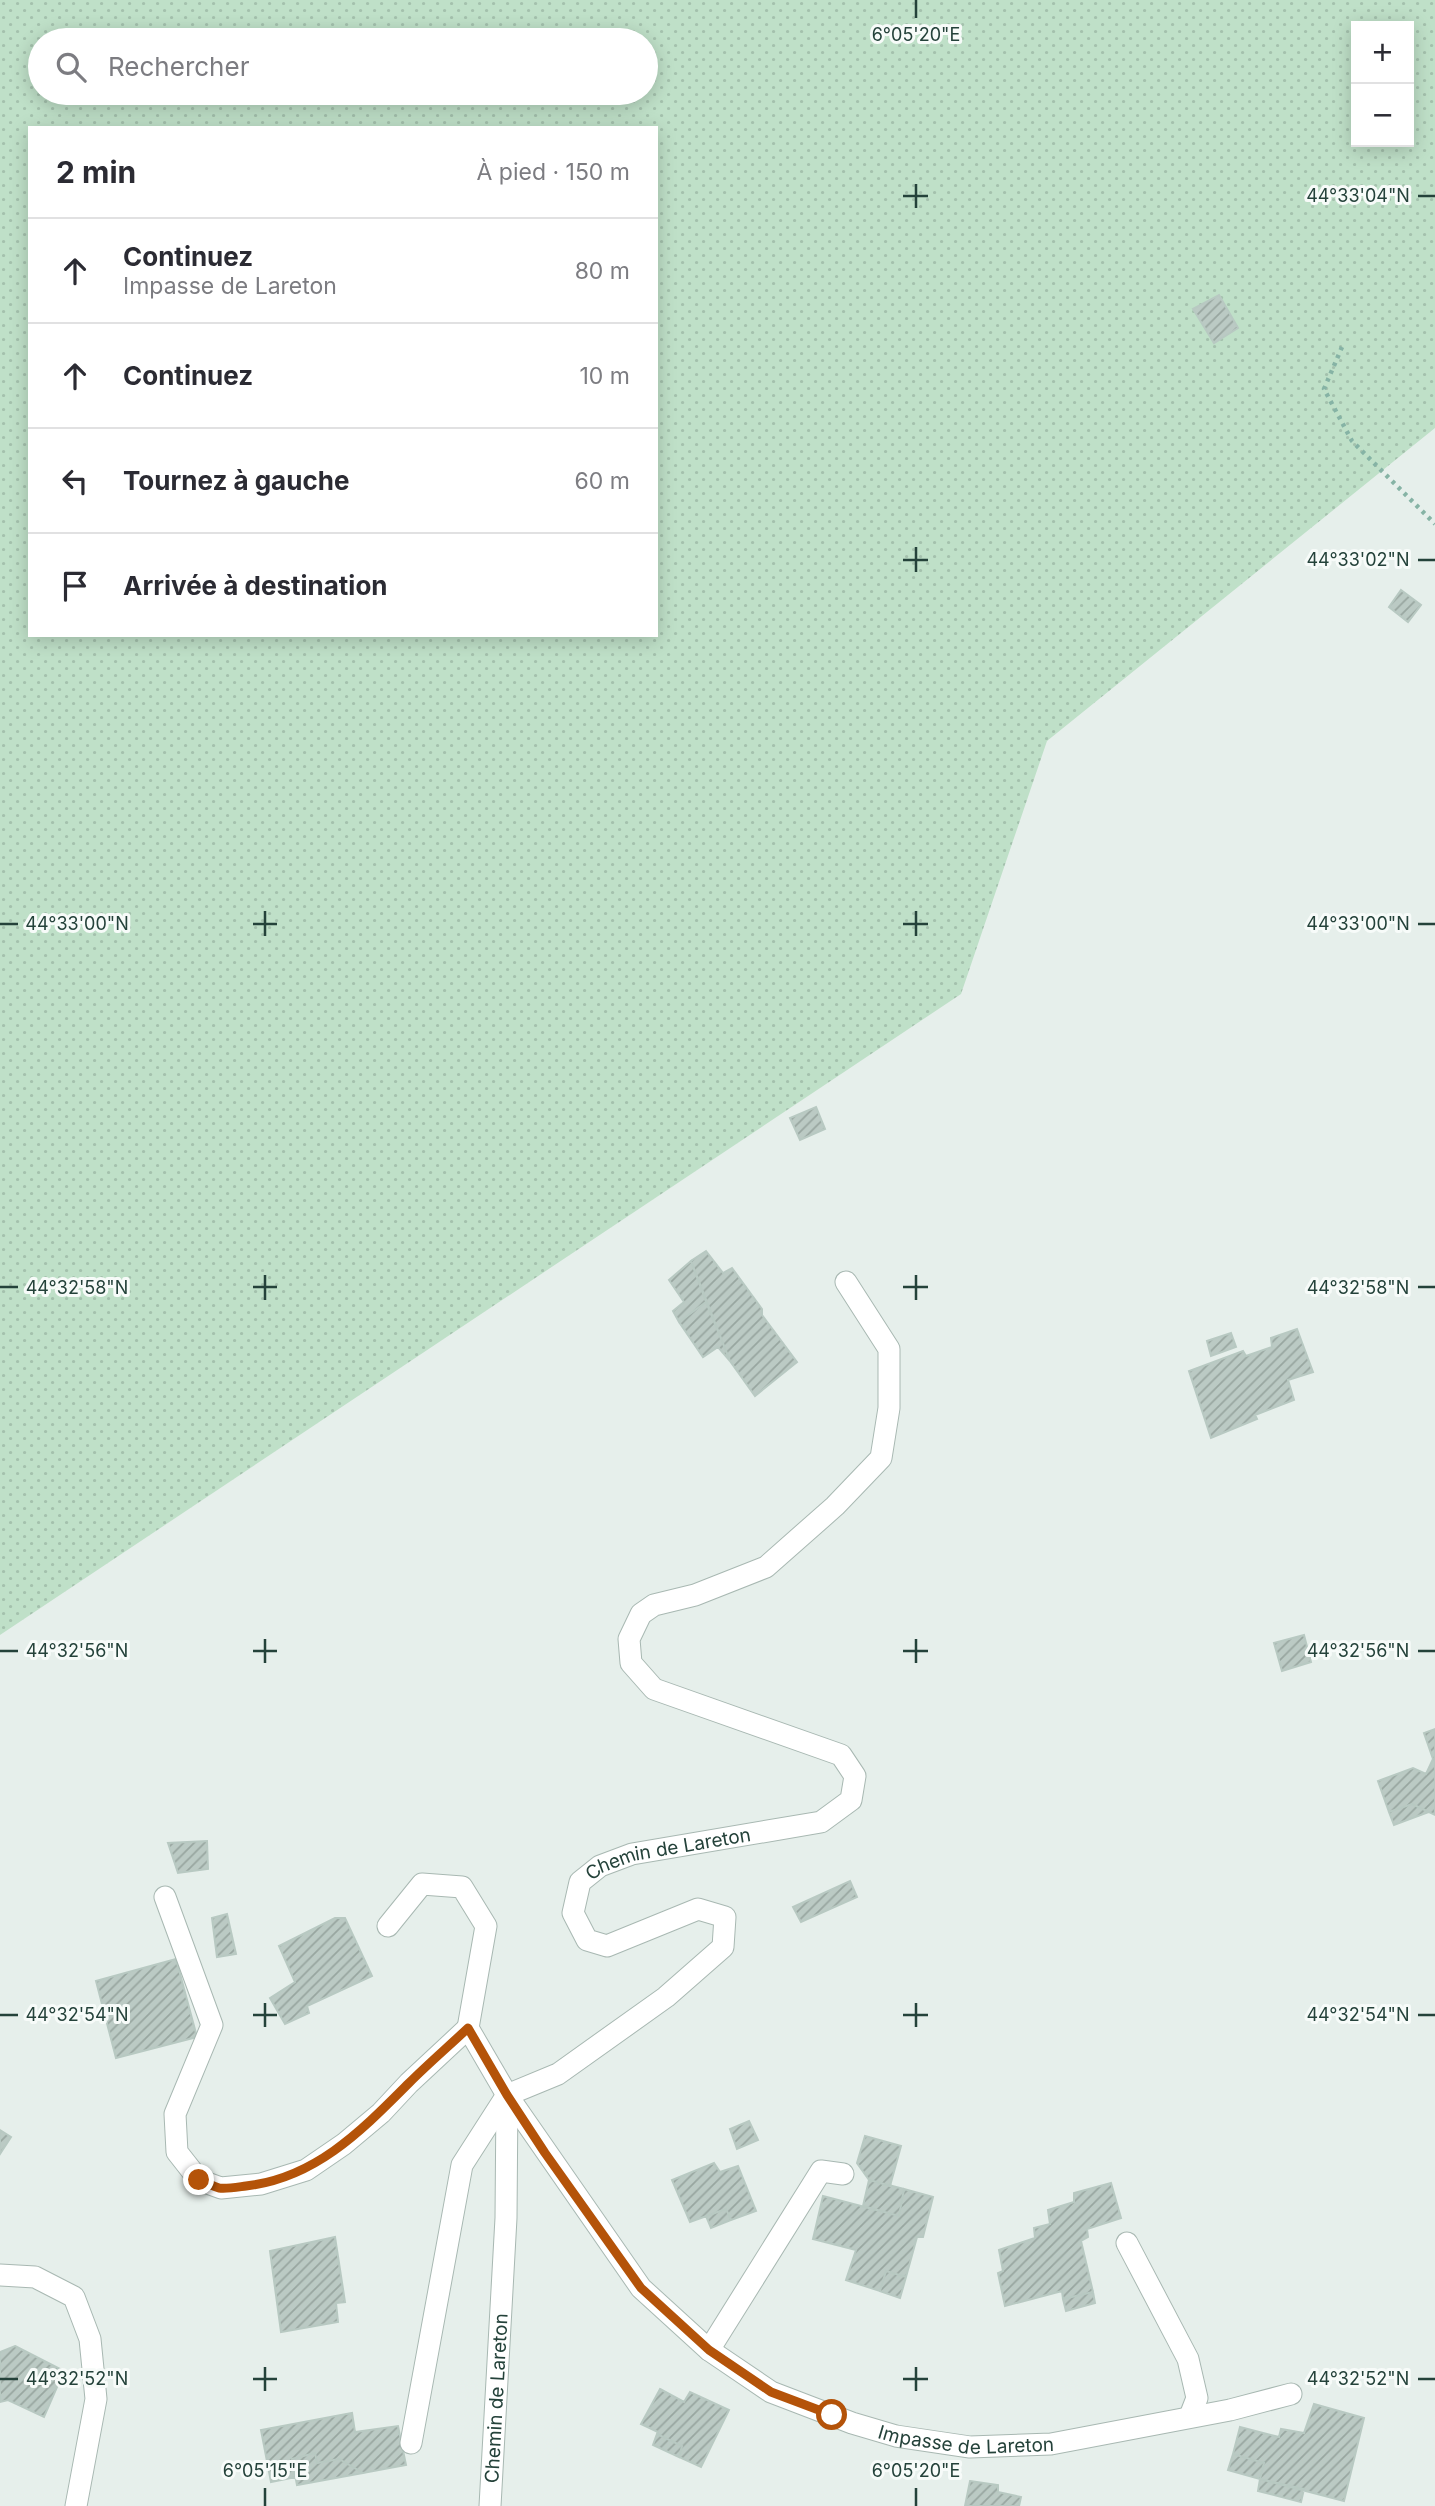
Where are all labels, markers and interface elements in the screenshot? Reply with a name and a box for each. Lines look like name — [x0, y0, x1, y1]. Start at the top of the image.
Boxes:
map controls — [1351, 21, 1414, 147]
button: + — [1351, 21, 1414, 84]
text: 6°05'20"E — [872, 24, 960, 45]
search box — [28, 28, 658, 105]
icon: search — [52, 48, 90, 86]
text: Rechercher — [108, 51, 249, 82]
button: − — [1351, 84, 1414, 147]
text: 2 min — [56, 154, 136, 190]
text: À pied · 150 m — [476, 158, 630, 186]
text: 44°33'04"N — [1306, 185, 1410, 206]
text: Continuez — [123, 241, 253, 272]
icon: ahead — [56, 252, 94, 290]
text: 80 m — [575, 257, 630, 285]
text: Impasse de Lareton — [123, 272, 337, 300]
icon: ahead — [56, 357, 94, 395]
text: Continuez — [123, 360, 253, 391]
text: 10 m — [580, 362, 630, 390]
icon: left — [56, 462, 94, 500]
text: Tournez à gauche — [123, 465, 349, 496]
text: 60 m — [575, 467, 630, 495]
text: 44°33'02"N — [1306, 549, 1410, 570]
icon: arrive — [56, 567, 94, 605]
text: Arrivée à destination — [123, 570, 388, 601]
text: 44°33'00"N — [25, 913, 129, 934]
text: 44°33'00"N — [1306, 913, 1410, 934]
text: 44°32'58"N — [26, 1277, 128, 1298]
text: 44°32'58"N — [1307, 1277, 1409, 1298]
text: 44°32'56"N — [26, 1640, 128, 1661]
text: 44°32'56"N — [1307, 1640, 1409, 1661]
street label: Chemin de Lareton — [580, 1823, 752, 1885]
text: 44°32'54"N — [25, 2004, 129, 2025]
text: 44°32'54"N — [1306, 2004, 1410, 2025]
route end — [183, 2164, 214, 2195]
street label: Chemin de Lareton — [480, 2313, 512, 2484]
text: 44°32'52"N — [26, 2368, 128, 2389]
text: 44°32'52"N — [1307, 2368, 1409, 2389]
route start — [816, 2399, 847, 2430]
street label: Impasse de Lareton — [876, 2420, 1054, 2459]
text: 6°05'15"E — [223, 2460, 307, 2481]
text: 6°05'20"E — [872, 2460, 960, 2481]

